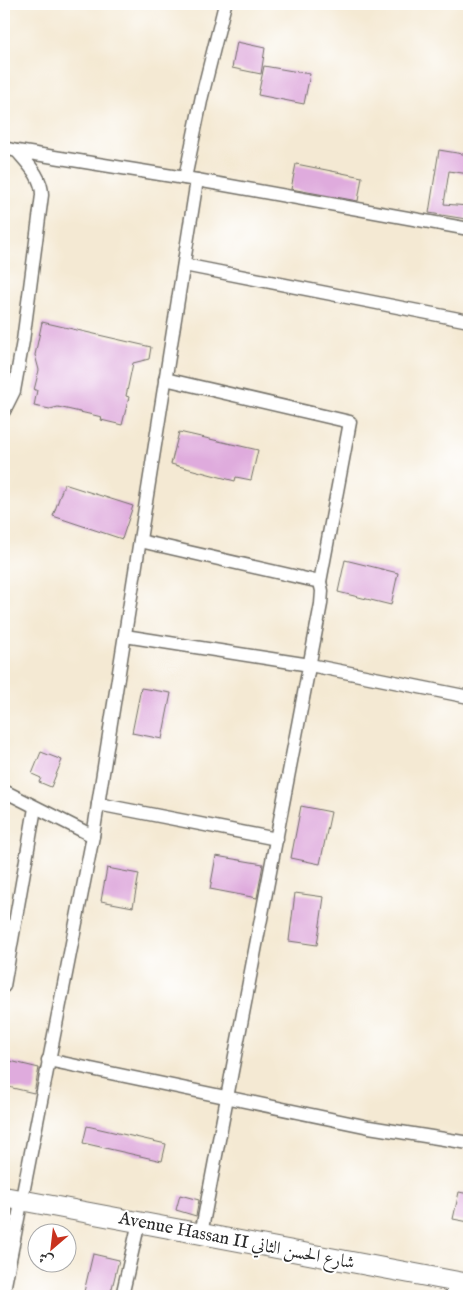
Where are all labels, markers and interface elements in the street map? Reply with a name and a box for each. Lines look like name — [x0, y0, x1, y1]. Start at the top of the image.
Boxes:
street label: Avenue Hassan II شارع الحسن الثاني — [115, 1207, 357, 1278]
north arrow — [28, 1222, 78, 1272]
text: ش — [36, 1247, 57, 1270]

